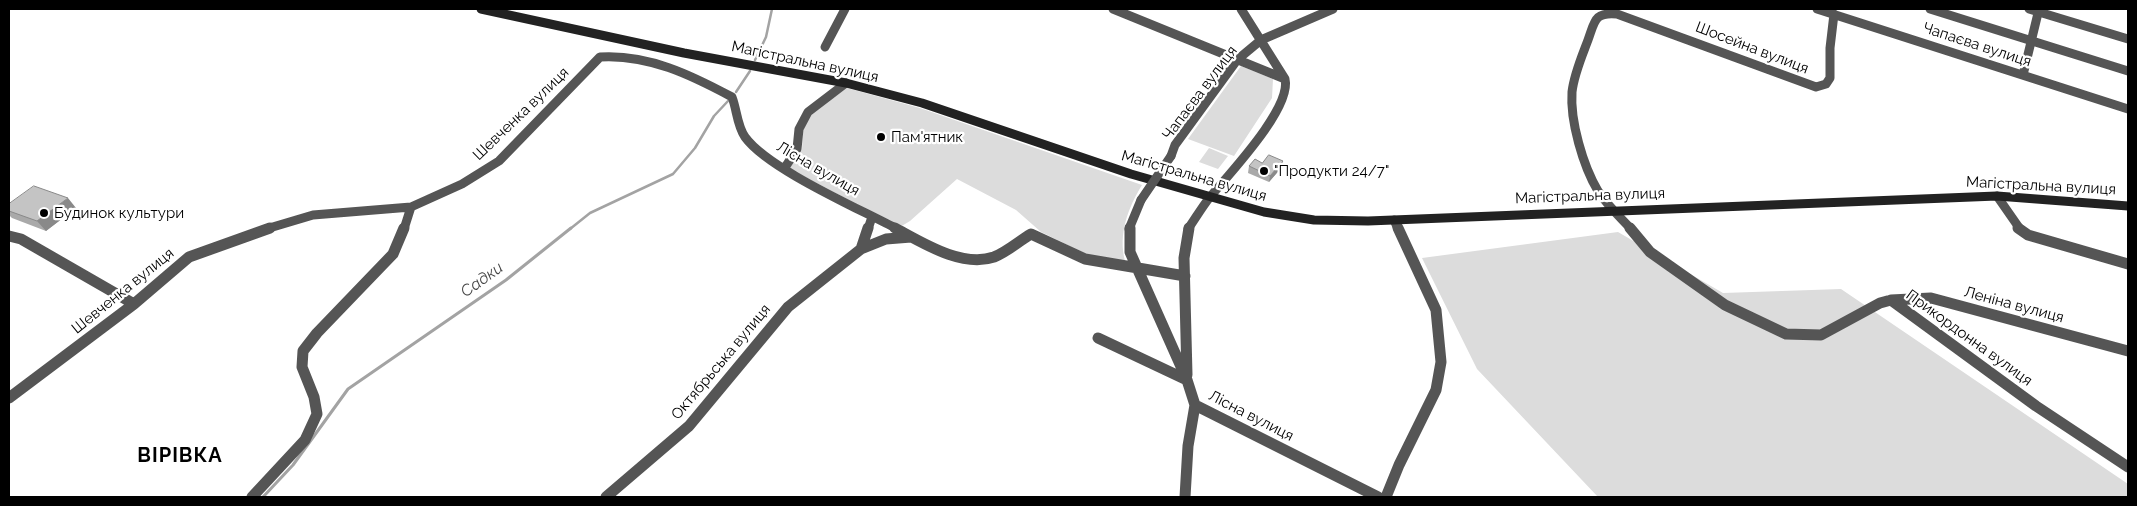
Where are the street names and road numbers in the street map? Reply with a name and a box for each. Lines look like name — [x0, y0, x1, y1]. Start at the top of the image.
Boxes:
street label: Шосейна вулиця — [1693, 18, 1811, 78]
street label: Чапаєва вулиця — [1920, 19, 2034, 71]
street label: Магістральна вулиця — [730, 38, 880, 86]
street label: Чапаєва вулиця — [1159, 42, 1241, 144]
street label: Шевченка вулиця — [469, 64, 573, 164]
street label: Лісна вулиця — [773, 138, 863, 200]
street label: Магістральна вулиця — [1119, 147, 1269, 205]
street label: Магістральна вулиця — [1966, 173, 2116, 199]
street label: Магістральна вулиця — [1515, 184, 1665, 208]
street label: Шевченка вулиця — [68, 244, 178, 338]
street label: Леніна вулиця — [1962, 283, 2066, 327]
street label: Прикордонна вулиця — [1902, 286, 2036, 390]
street label: Октябрьська вулиця — [668, 301, 774, 423]
street label: Лісна вулиця — [1205, 387, 1297, 445]

